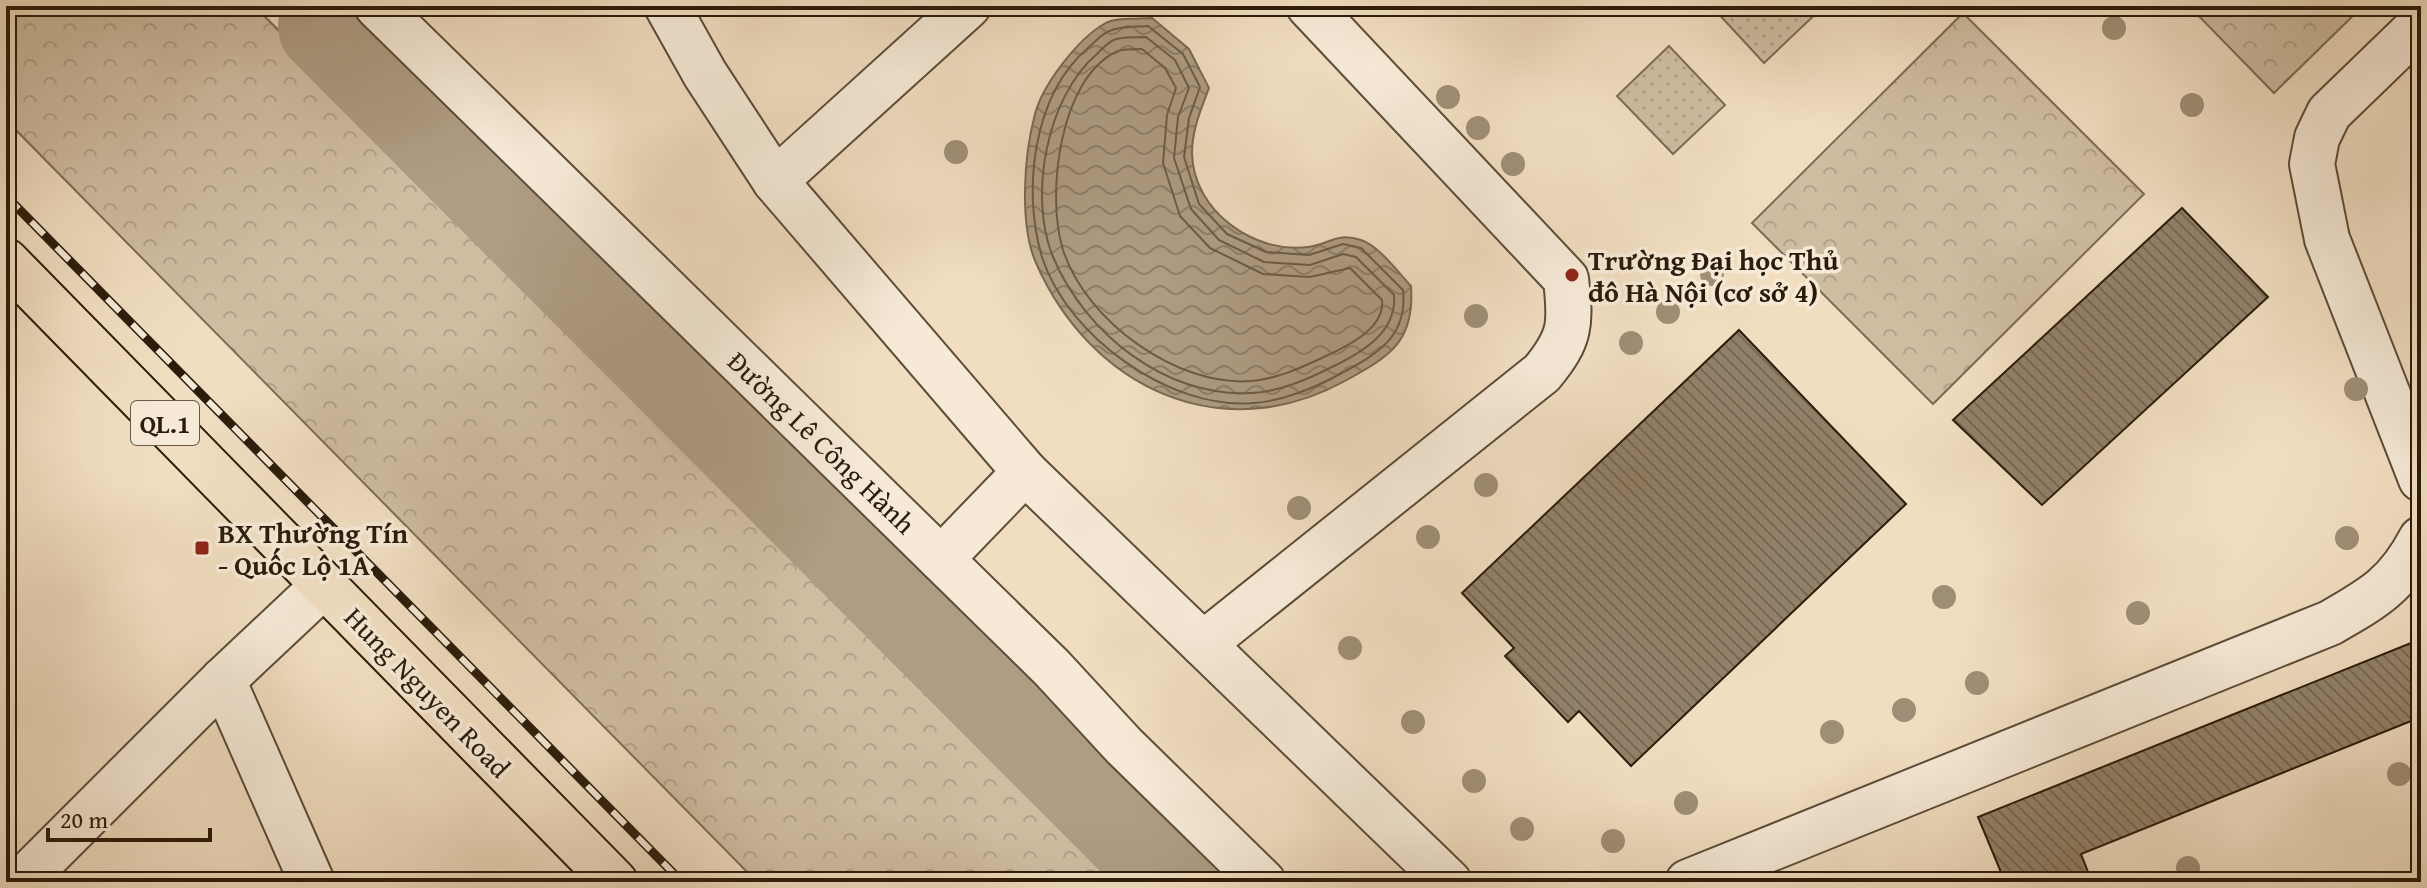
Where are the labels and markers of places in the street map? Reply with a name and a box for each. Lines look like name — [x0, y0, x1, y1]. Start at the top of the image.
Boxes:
place label: Trường Đại học Thủ đô Hà Nội (cơ sở 4) — [1588, 239, 1838, 312]
marker: Trường Đại học Thủ đô Hà Nội (cơ sở 4) — [1563, 266, 1581, 284]
place label: BX Thường Tín - Quốc Lộ 1A — [218, 512, 408, 585]
marker: BX Thường Tín - Quốc Lộ 1A — [193, 539, 211, 557]

